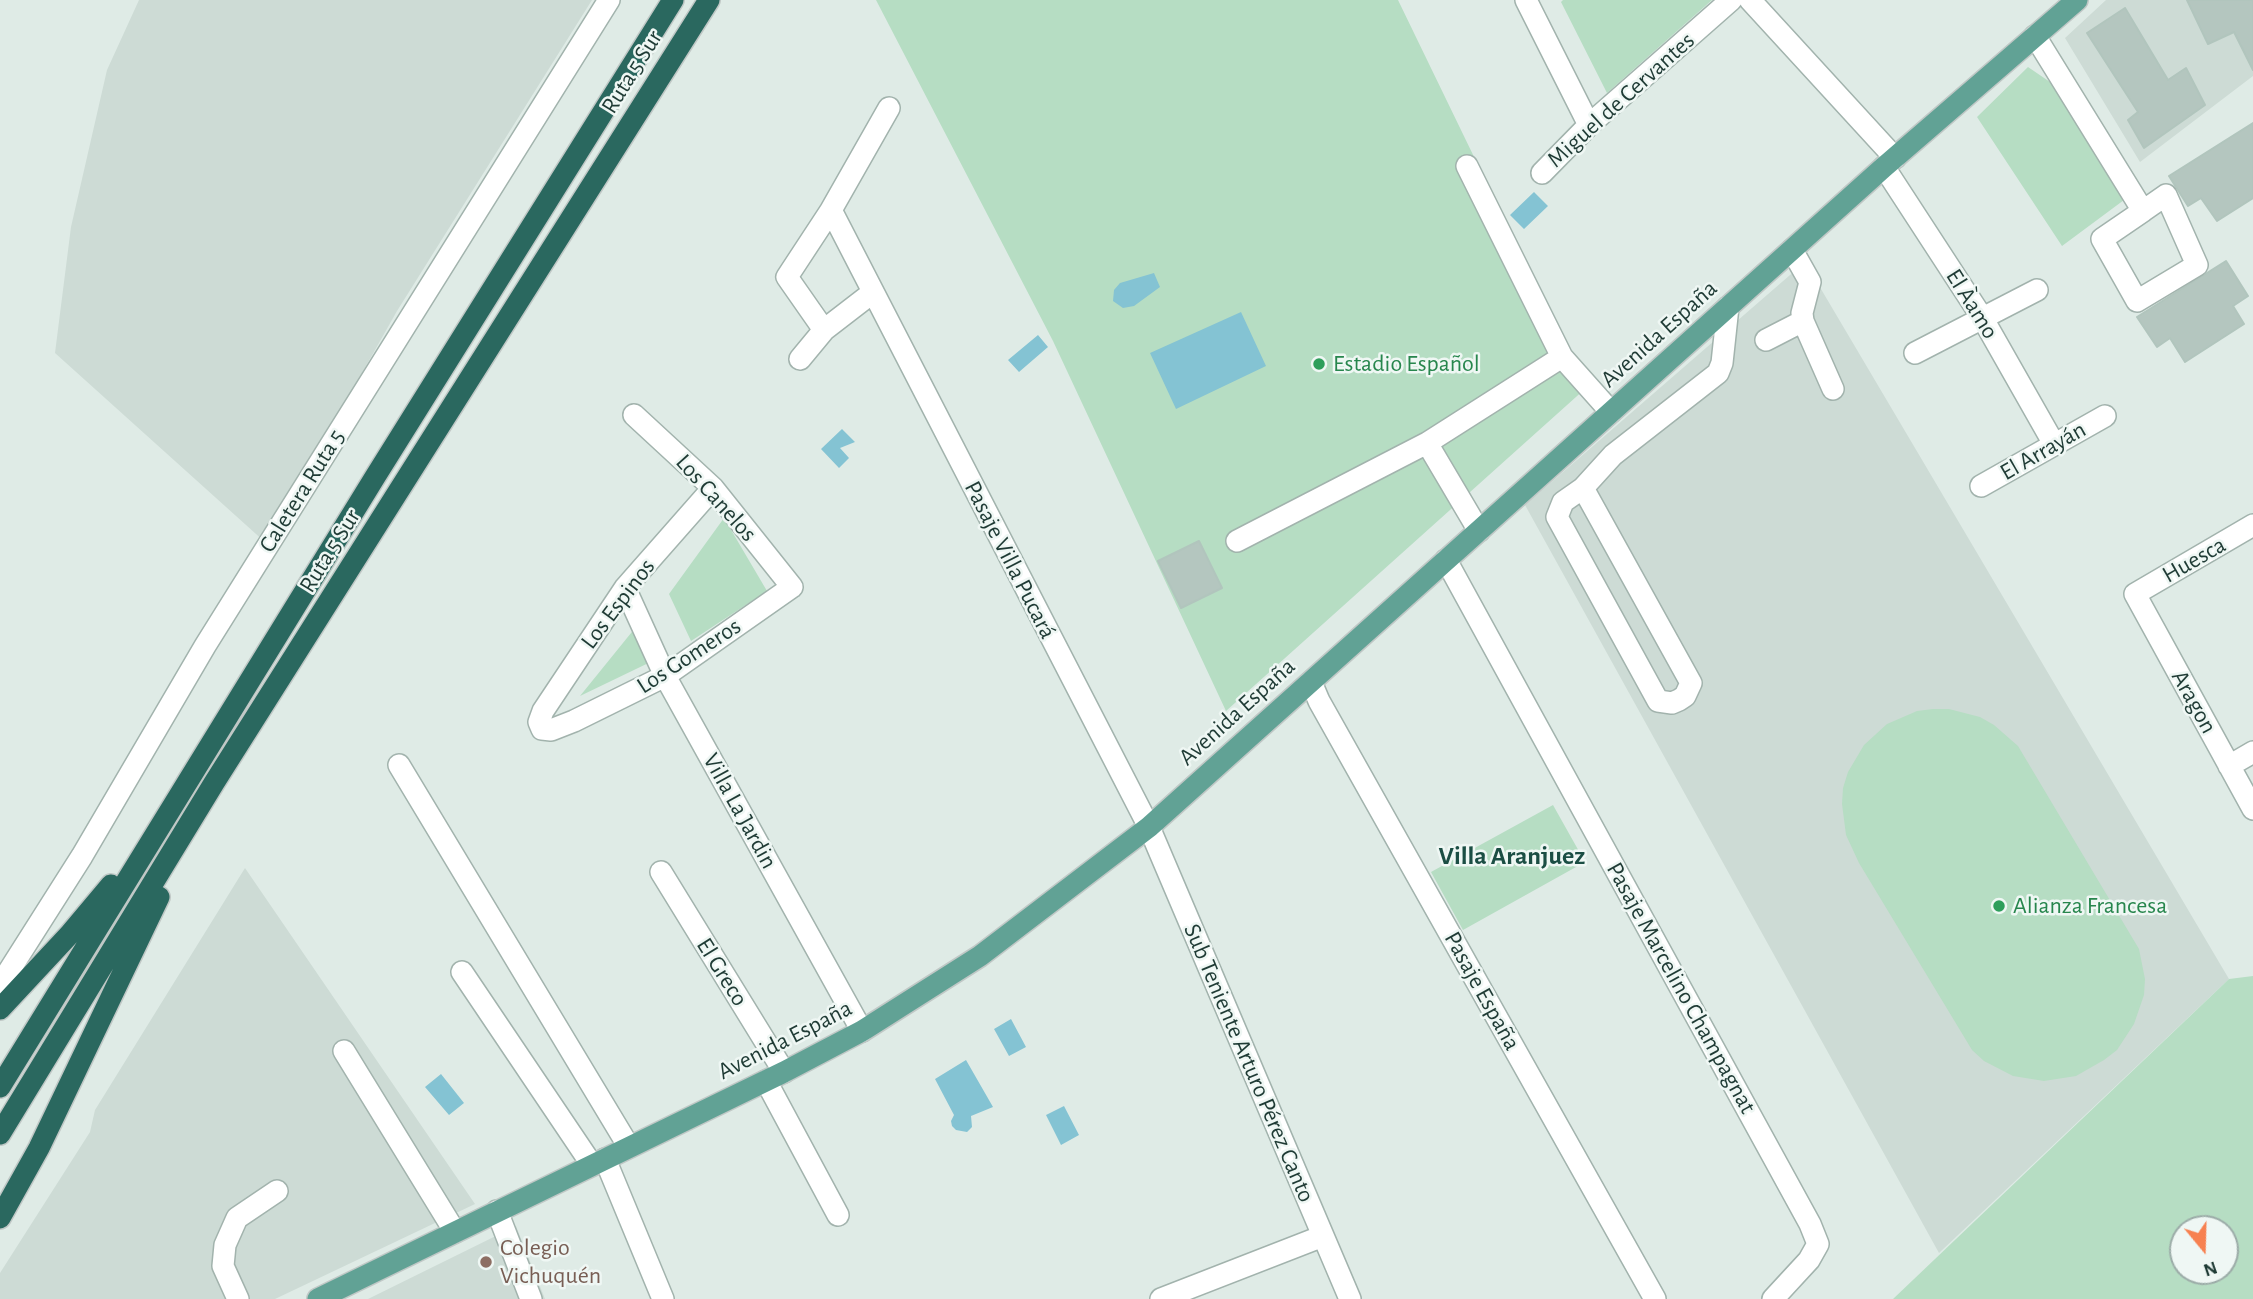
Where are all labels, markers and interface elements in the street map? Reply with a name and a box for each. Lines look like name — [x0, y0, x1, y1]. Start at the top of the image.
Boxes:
street label: Ruta 5 Sur — [595, 25, 669, 119]
street label: Miguel de Cervantes — [1541, 26, 1701, 174]
street label: El Àamo — [1939, 264, 2005, 344]
street label: Avenida España — [1595, 274, 1723, 394]
place label: Estadio Español — [1333, 350, 1480, 378]
marker: Estadio Español — [1311, 356, 1327, 372]
street label: El Arrayán — [1995, 415, 2091, 487]
street label: Caletera Ruta 5 — [253, 424, 351, 558]
street label: Los Canelos — [669, 448, 763, 548]
street label: Pasaje Villa Pucará — [958, 476, 1062, 644]
street label: Ruta 5 Sur — [293, 504, 367, 598]
street label: Huesca — [2157, 530, 2231, 590]
street label: Los Espinos — [575, 553, 661, 655]
street label: Los Gomeros — [632, 612, 746, 700]
street label: Avenida España — [1173, 652, 1301, 772]
street label: Aragon — [2165, 665, 2223, 739]
street label: Villa La Jardin — [697, 748, 783, 874]
district label: Villa Aranjuez — [1439, 840, 1585, 872]
street label: Pasaje Marcelino Champagnat — [1600, 857, 1762, 1119]
place label: Alianza Francesa — [2013, 892, 2167, 920]
marker: Alianza Francesa — [1991, 898, 2007, 914]
street label: Sub Teniente Arturo Pérez Canto — [1177, 919, 1321, 1207]
street label: Pasaje España — [1438, 927, 1526, 1055]
street label: El Greco — [690, 932, 754, 1012]
street label: Avenida España — [713, 994, 857, 1086]
north arrow — [2169, 1215, 2239, 1285]
place label: Colegio Vichuquén — [500, 1234, 601, 1290]
marker: Colegio Vichuquén — [478, 1254, 494, 1270]
text: N — [2201, 1257, 2220, 1280]

